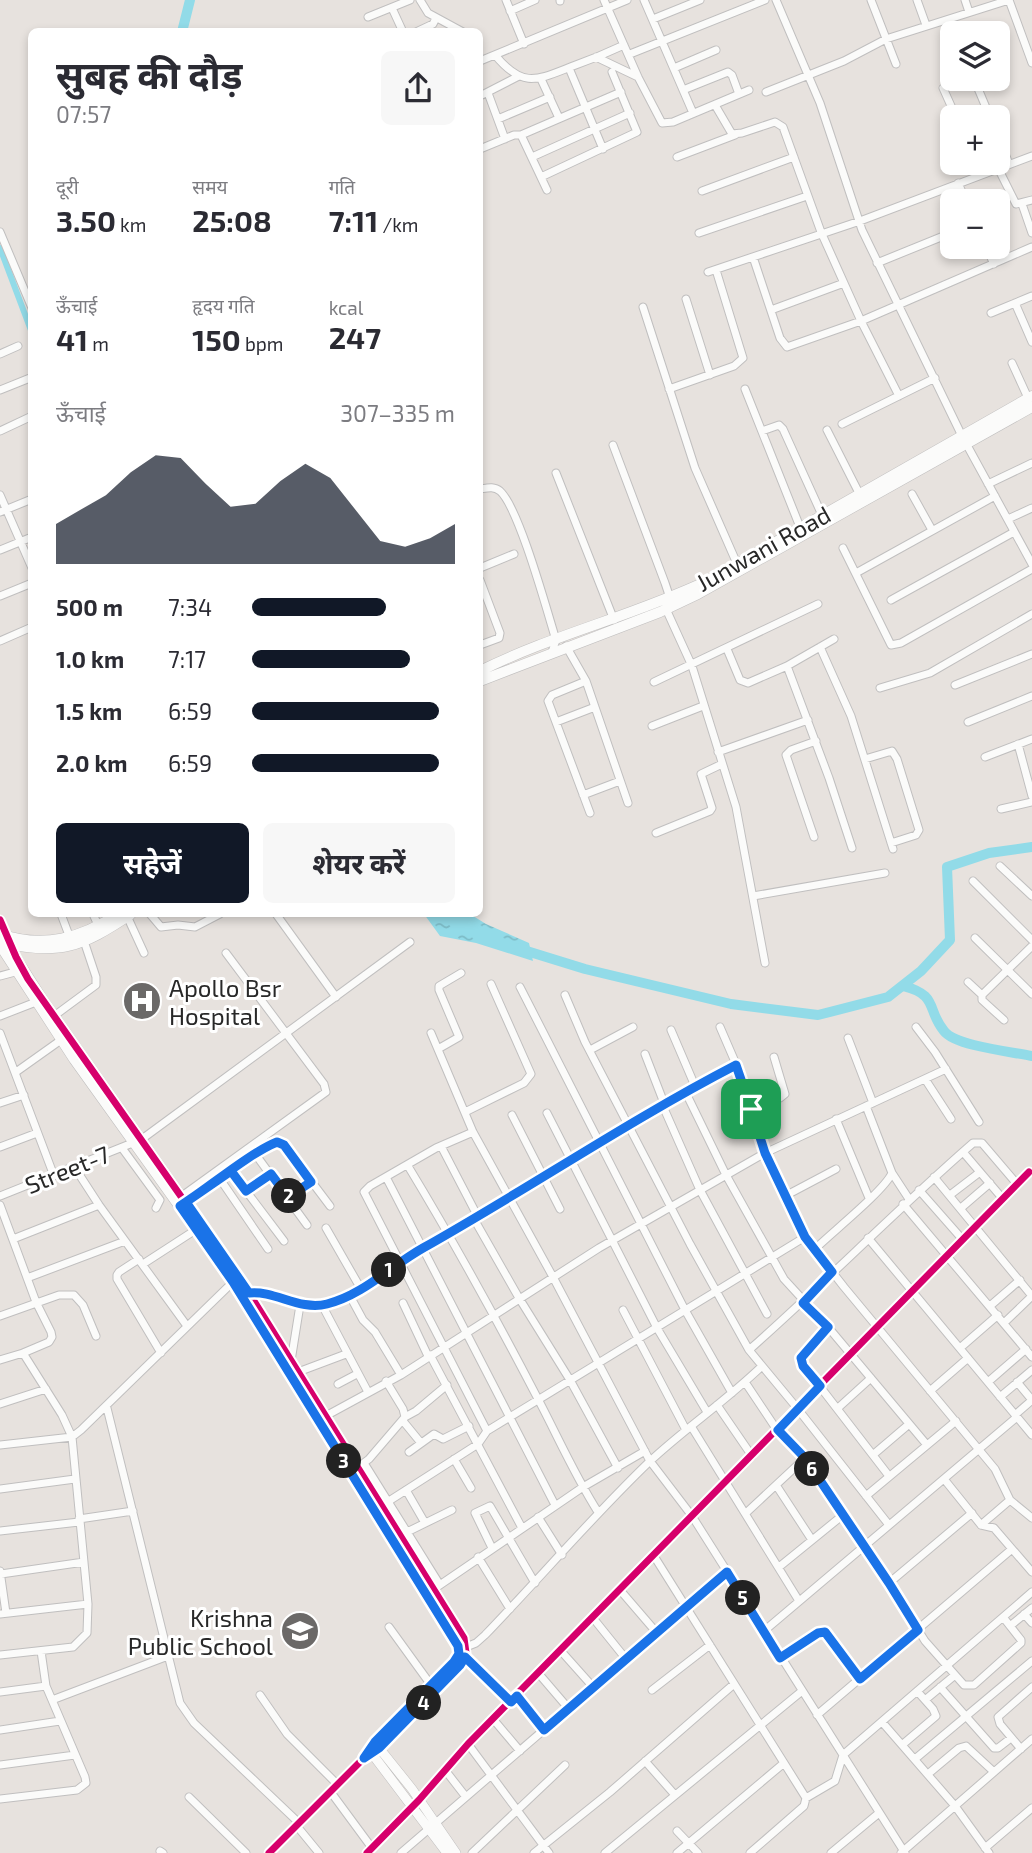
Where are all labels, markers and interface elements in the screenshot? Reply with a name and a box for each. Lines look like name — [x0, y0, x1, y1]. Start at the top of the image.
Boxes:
map controls — [940, 21, 1010, 259]
button: layers — [940, 21, 1010, 91]
text: सुबह की दौड़ — [56, 51, 242, 97]
button: share — [381, 51, 455, 125]
text: 07:57 — [56, 100, 111, 128]
button: + — [940, 105, 1010, 175]
text: दूरी — [56, 175, 79, 198]
text: समय — [192, 175, 228, 198]
text: गति — [329, 175, 355, 198]
button: − — [940, 189, 1010, 259]
text: 3.50 — [56, 202, 116, 238]
text: 25:08 — [192, 202, 272, 238]
text: 7:11 — [329, 202, 378, 238]
text: km — [116, 213, 146, 236]
text: /km — [378, 213, 419, 236]
text: ऊँचाई — [56, 294, 97, 317]
text: हृदय गति — [192, 294, 255, 317]
text: kcal — [329, 296, 363, 319]
text: 247 — [329, 319, 381, 355]
text: 41 — [56, 321, 88, 357]
text: 150 — [192, 321, 241, 357]
text: m — [88, 332, 109, 355]
text: bpm — [241, 332, 284, 355]
text: ऊँचाई — [56, 399, 106, 427]
text: 307–335 m — [340, 399, 455, 427]
street label: Junwani Road — [691, 499, 835, 597]
text: 500 m — [56, 593, 123, 621]
text: 7:34 — [168, 593, 212, 621]
text: 1.0 km — [56, 645, 124, 673]
text: 7:17 — [168, 645, 206, 673]
text: 1.5 km — [56, 697, 122, 725]
text: 6:59 — [168, 697, 212, 725]
text: 2.0 km — [56, 749, 128, 777]
text: 6:59 — [168, 749, 212, 777]
button: सहेजें — [56, 823, 249, 903]
button: शेयर करें — [263, 823, 455, 903]
place label: Apollo Bsr Hospital — [169, 973, 282, 1030]
hospital icon: Apollo Bsr Hospital — [121, 980, 163, 1022]
pin — [721, 1079, 781, 1139]
icon: arrive — [732, 1090, 770, 1128]
street label: Street-7 — [20, 1139, 114, 1199]
pin: 2 — [272, 1178, 306, 1214]
text: 2 — [283, 1184, 294, 1207]
pin: 1 — [372, 1252, 406, 1288]
text: 1 — [384, 1258, 393, 1281]
pin: 3 — [326, 1444, 362, 1478]
text: 3 — [338, 1449, 349, 1472]
pin: 6 — [794, 1452, 830, 1486]
text: 6 — [806, 1457, 817, 1480]
pin: 5 — [726, 1580, 760, 1616]
text: 5 — [737, 1586, 748, 1609]
place label: Krishna Public School — [128, 1603, 273, 1660]
school or university icon: Krishna Public School — [279, 1610, 321, 1652]
pin: 4 — [406, 1686, 442, 1720]
text: 4 — [417, 1691, 430, 1714]

